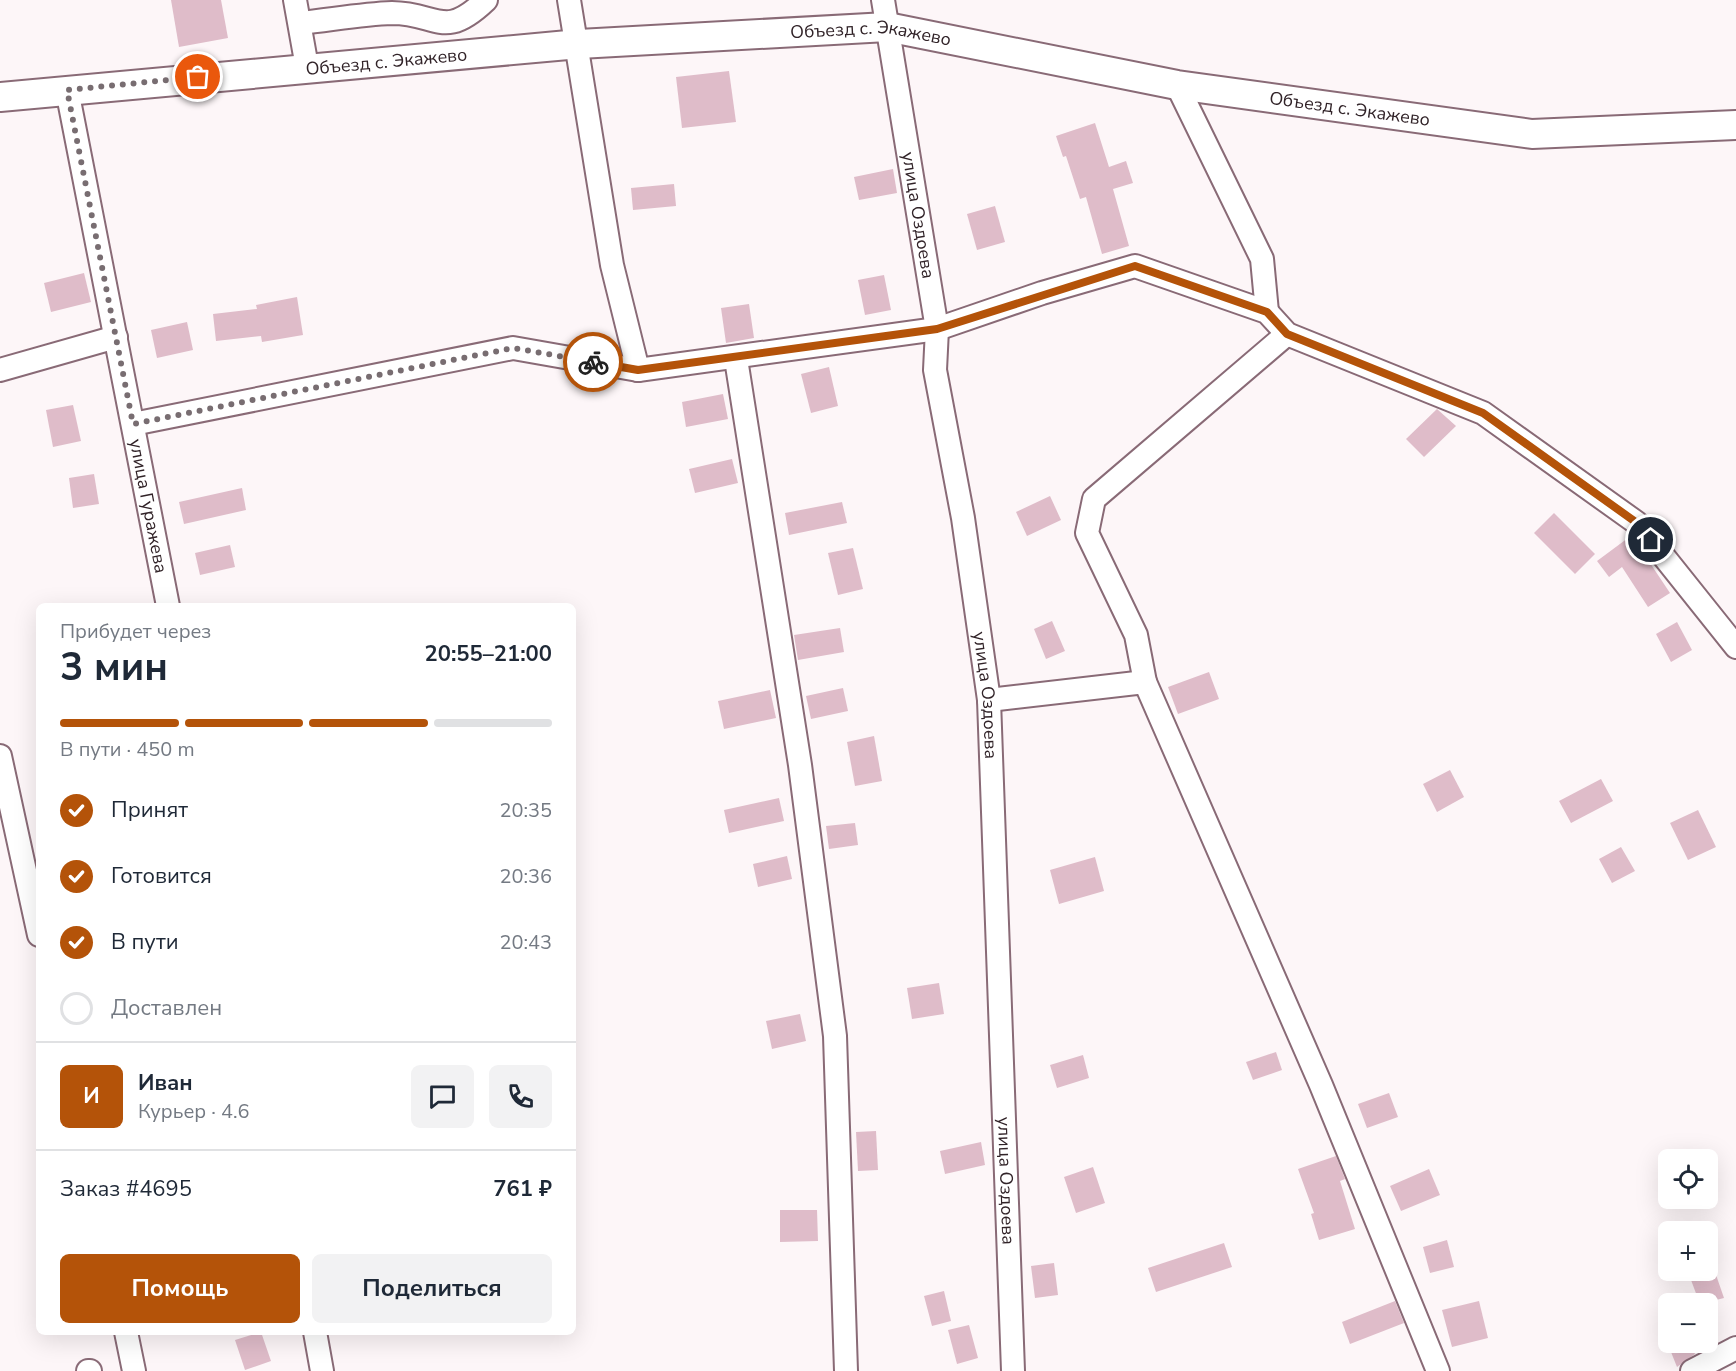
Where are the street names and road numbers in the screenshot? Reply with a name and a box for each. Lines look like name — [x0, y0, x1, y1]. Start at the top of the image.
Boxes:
street label: Объезд с. Экажево — [790, 15, 953, 52]
street label: Объезд с. Экажево — [305, 42, 468, 81]
street label: Объезд с. Экажево — [1268, 86, 1432, 132]
street label: улица Оздоева — [896, 150, 941, 280]
street label: улица Гуражева — [124, 437, 173, 575]
street label: улица Оздоева — [967, 630, 1003, 759]
street label: улица Оздоева — [992, 1116, 1020, 1245]

